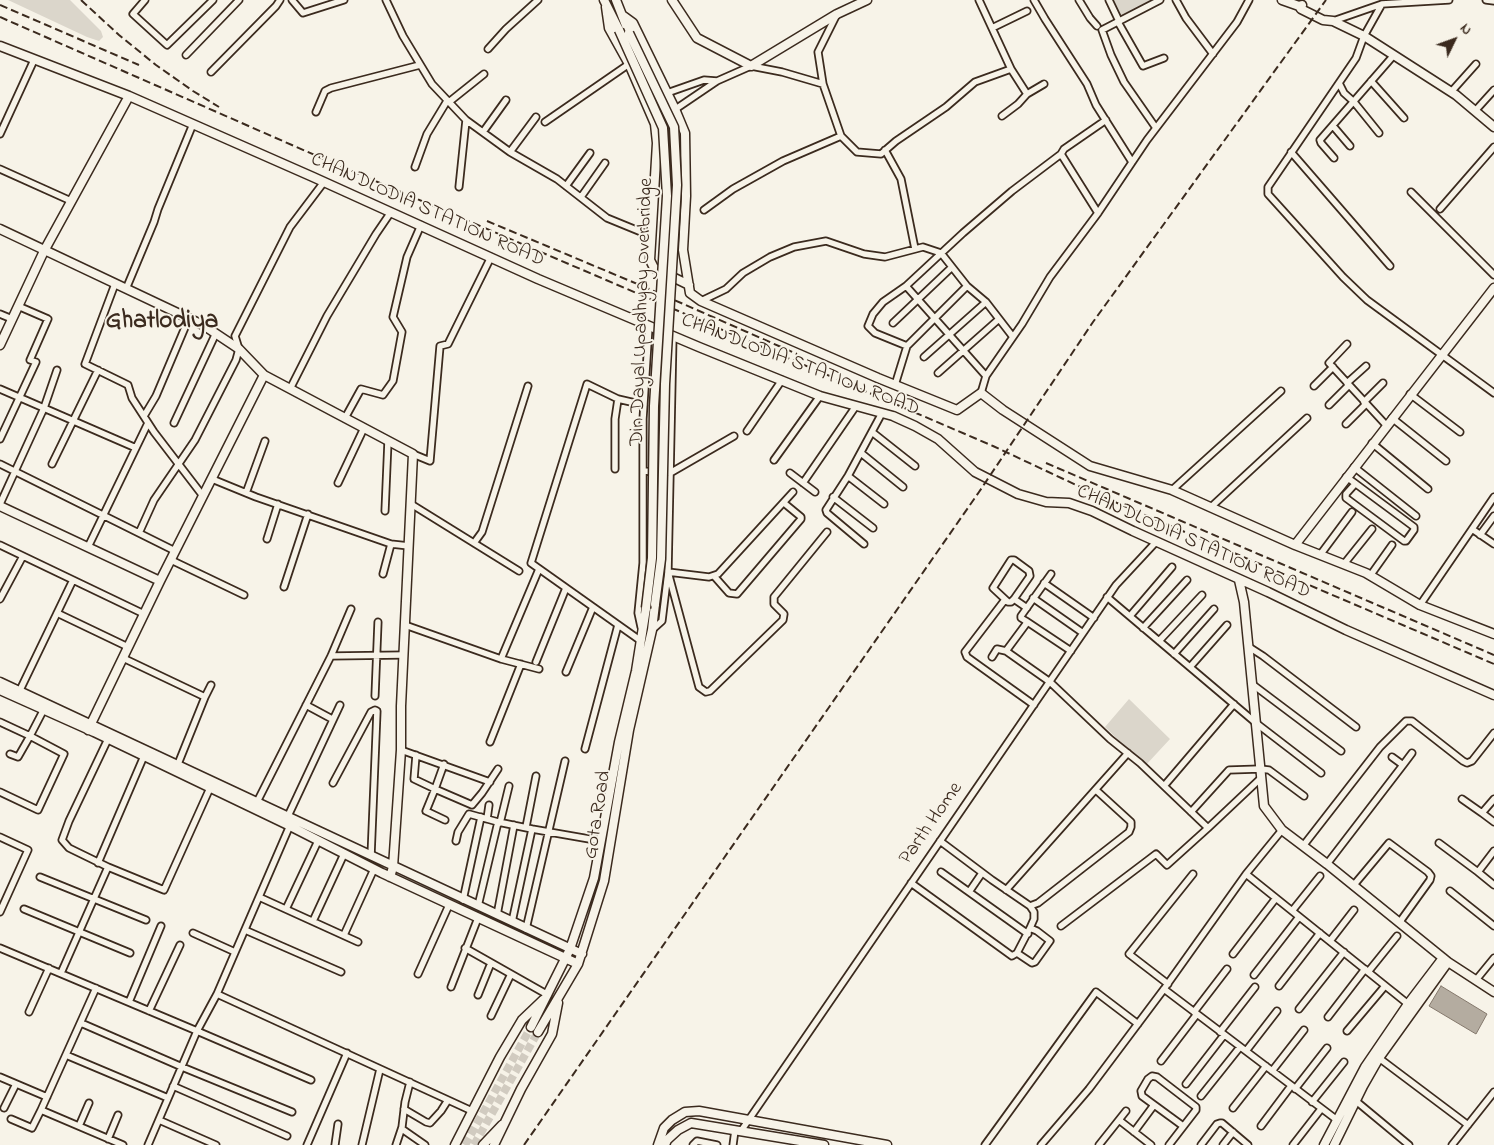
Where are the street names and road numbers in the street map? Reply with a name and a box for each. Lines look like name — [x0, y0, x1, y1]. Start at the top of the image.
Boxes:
street label: CHANDLODIA STATION ROAD — [306, 149, 548, 273]
street label: Din Dayal Upadhyay Overbridge — [626, 178, 660, 446]
street label: CHANDLODIA STATION ROAD — [677, 309, 923, 423]
street label: CHANDLODIA STATION ROAD — [1072, 481, 1314, 605]
street label: Gota Road — [580, 769, 618, 861]
street label: Parth Home — [895, 778, 969, 870]

